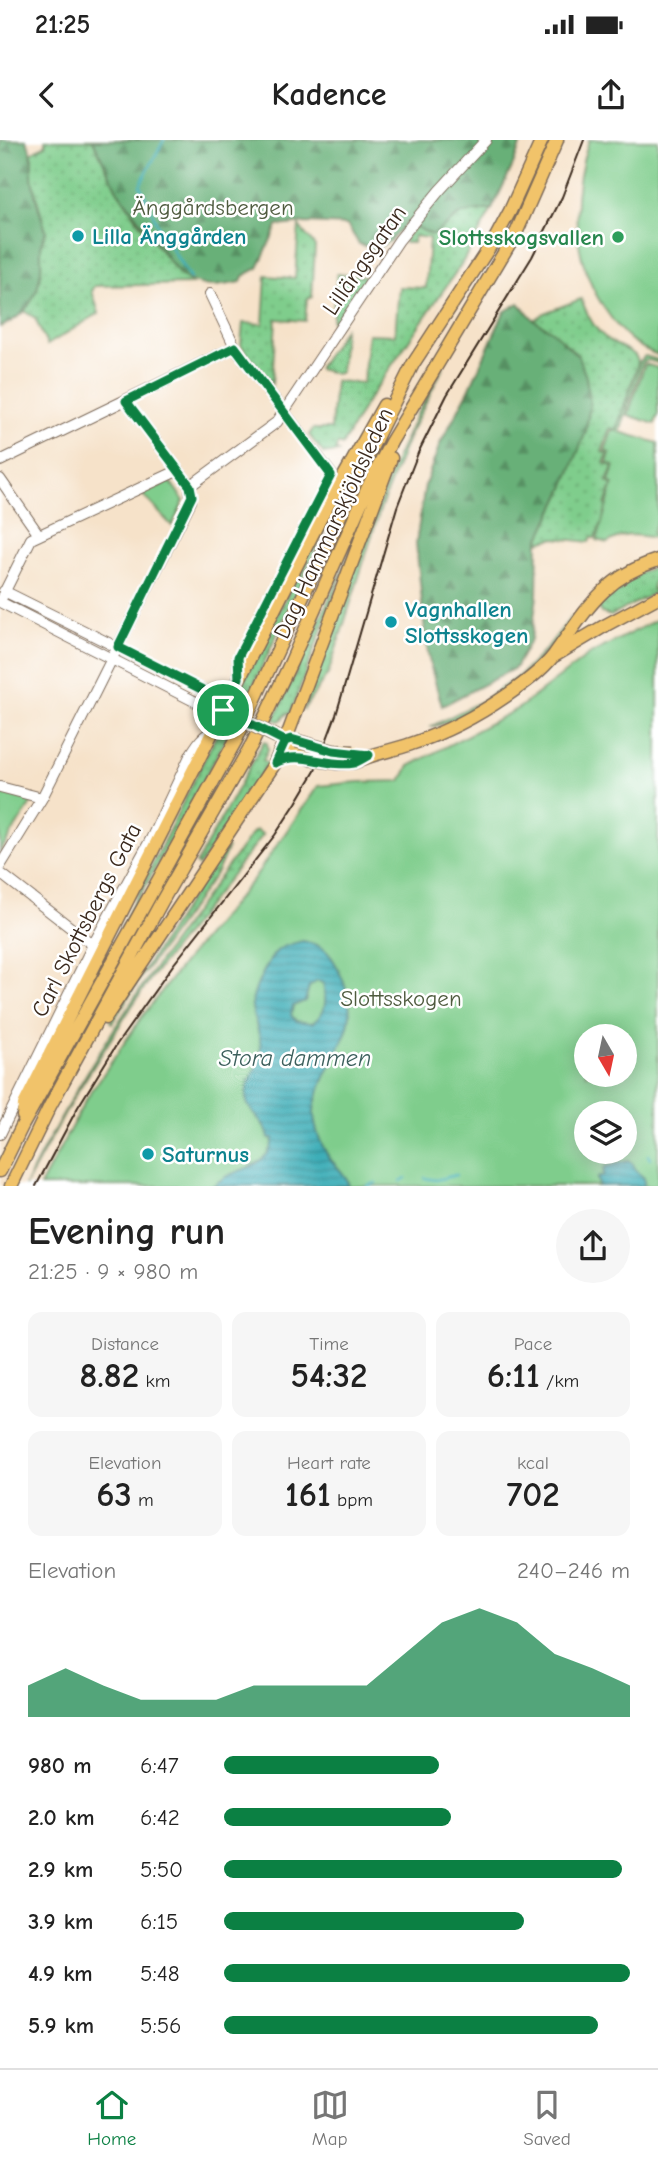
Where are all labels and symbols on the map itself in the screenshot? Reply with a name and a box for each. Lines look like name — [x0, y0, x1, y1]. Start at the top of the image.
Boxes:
park label: Änggårdsbergen — [132, 194, 294, 221]
street label: Lillängsgatan — [317, 200, 412, 320]
place label: Lilla Änggården — [92, 223, 247, 250]
place label: Slottsskogsvallen — [439, 224, 604, 251]
marker: Lilla Änggården — [70, 228, 86, 244]
marker: Slottsskogsvallen — [610, 229, 626, 245]
street label: Dag Hammarskjöldsleden — [268, 403, 399, 643]
place label: Vagnhallen Slottsskogen — [405, 596, 529, 649]
marker: Vagnhallen Slottsskogen — [383, 614, 399, 630]
pin — [193, 680, 253, 740]
street label: Carl Skottsbergs Gata — [26, 819, 147, 1022]
park label: Slottsskogen — [340, 985, 462, 1012]
north arrow — [574, 1024, 637, 1087]
water label: Stora dammen — [219, 1044, 371, 1072]
place label: Saturnus — [162, 1141, 249, 1168]
marker: Saturnus — [140, 1146, 156, 1162]

